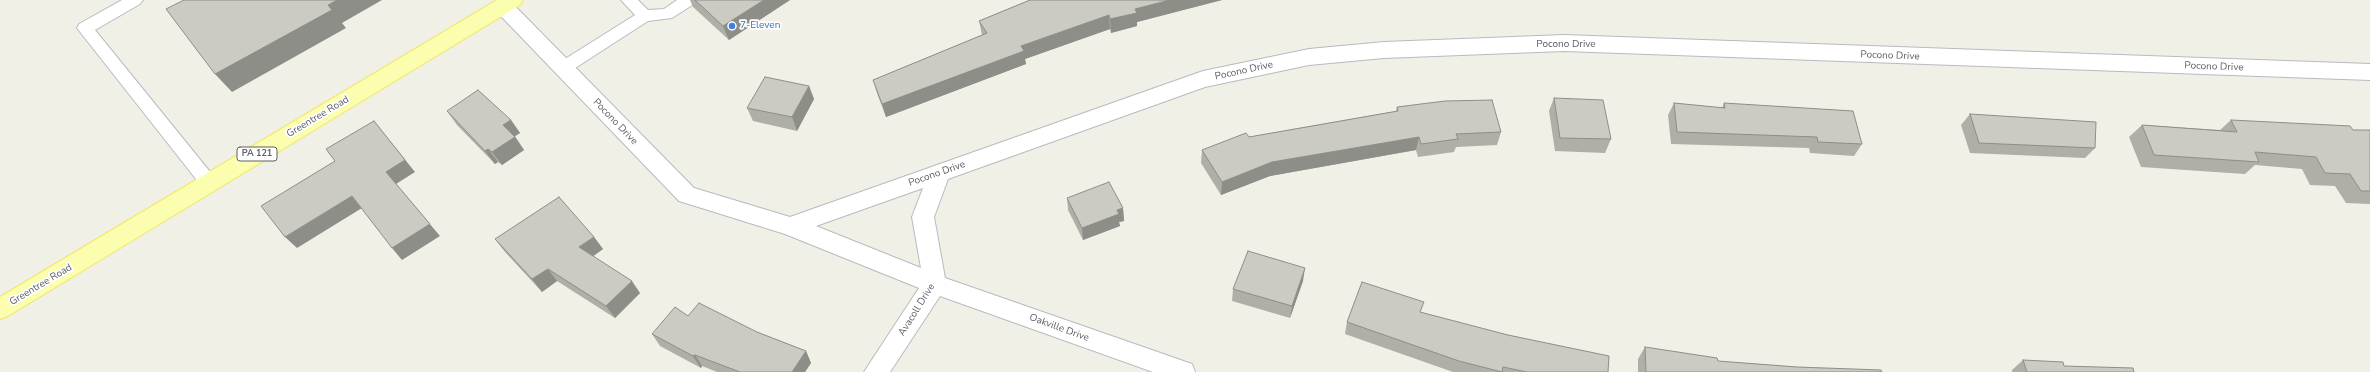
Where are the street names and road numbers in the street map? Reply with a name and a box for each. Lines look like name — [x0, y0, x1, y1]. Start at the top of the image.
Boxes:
street label: Pocono Drive — [1536, 39, 1596, 51]
street label: Pocono Drive — [1860, 49, 1920, 63]
street label: Pocono Drive — [1214, 59, 1274, 83]
street label: Pocono Drive — [2184, 60, 2244, 74]
street label: Greentree Road — [285, 94, 351, 140]
street label: Pocono Drive — [590, 97, 640, 147]
road number: PA 121 — [237, 147, 277, 161]
street label: Pocono Drive — [907, 159, 967, 189]
street label: Greentree Road — [8, 262, 74, 308]
street label: Avacoll Drive — [896, 282, 938, 338]
street label: Oakville Drive — [1027, 312, 1091, 344]

